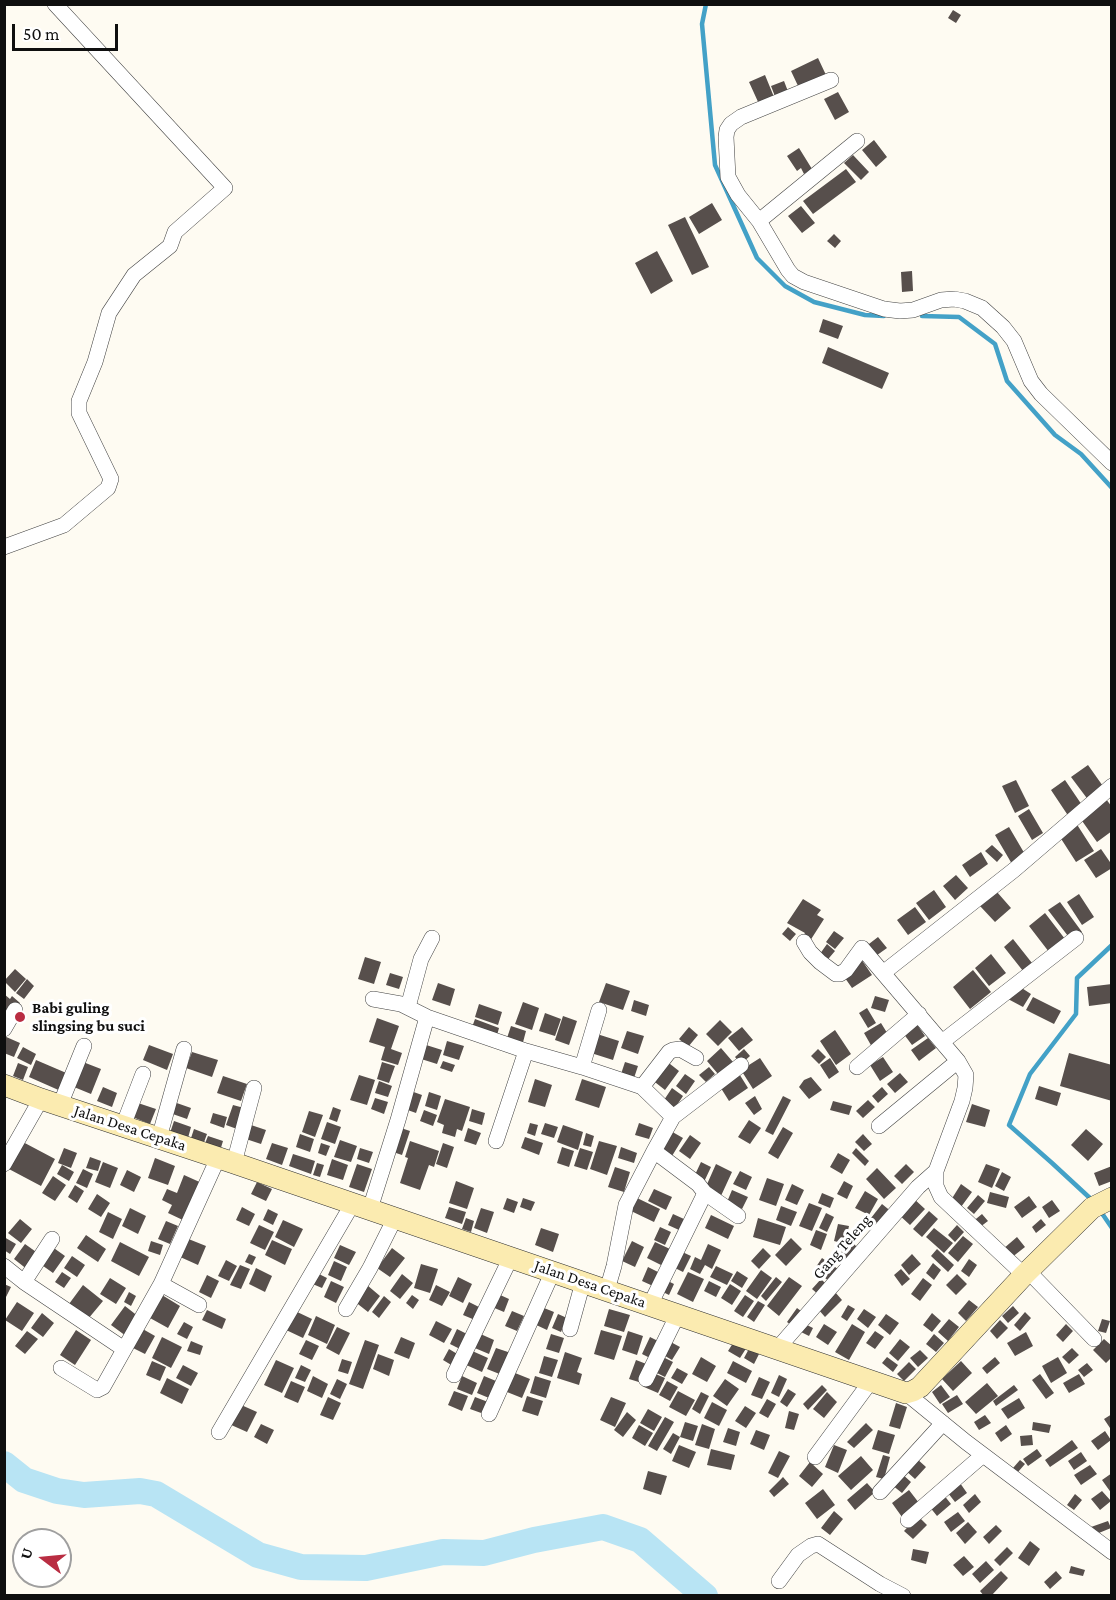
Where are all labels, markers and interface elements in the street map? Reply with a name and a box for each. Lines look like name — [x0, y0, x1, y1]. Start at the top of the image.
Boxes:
scale bar — [15, 12, 122, 50]
text: 50 m — [23, 24, 60, 44]
place label: Babi guling slingsing bu suci — [32, 998, 145, 1036]
marker: Babi guling slingsing bu suci — [13, 1010, 27, 1024]
street label: Jalan Desa Cepaka — [71, 1101, 189, 1155]
street label: Gang Teleng — [809, 1211, 875, 1283]
street label: Jalan Desa Cepaka — [532, 1256, 648, 1312]
north arrow — [12, 1528, 72, 1588]
text: U — [16, 1546, 36, 1561]

